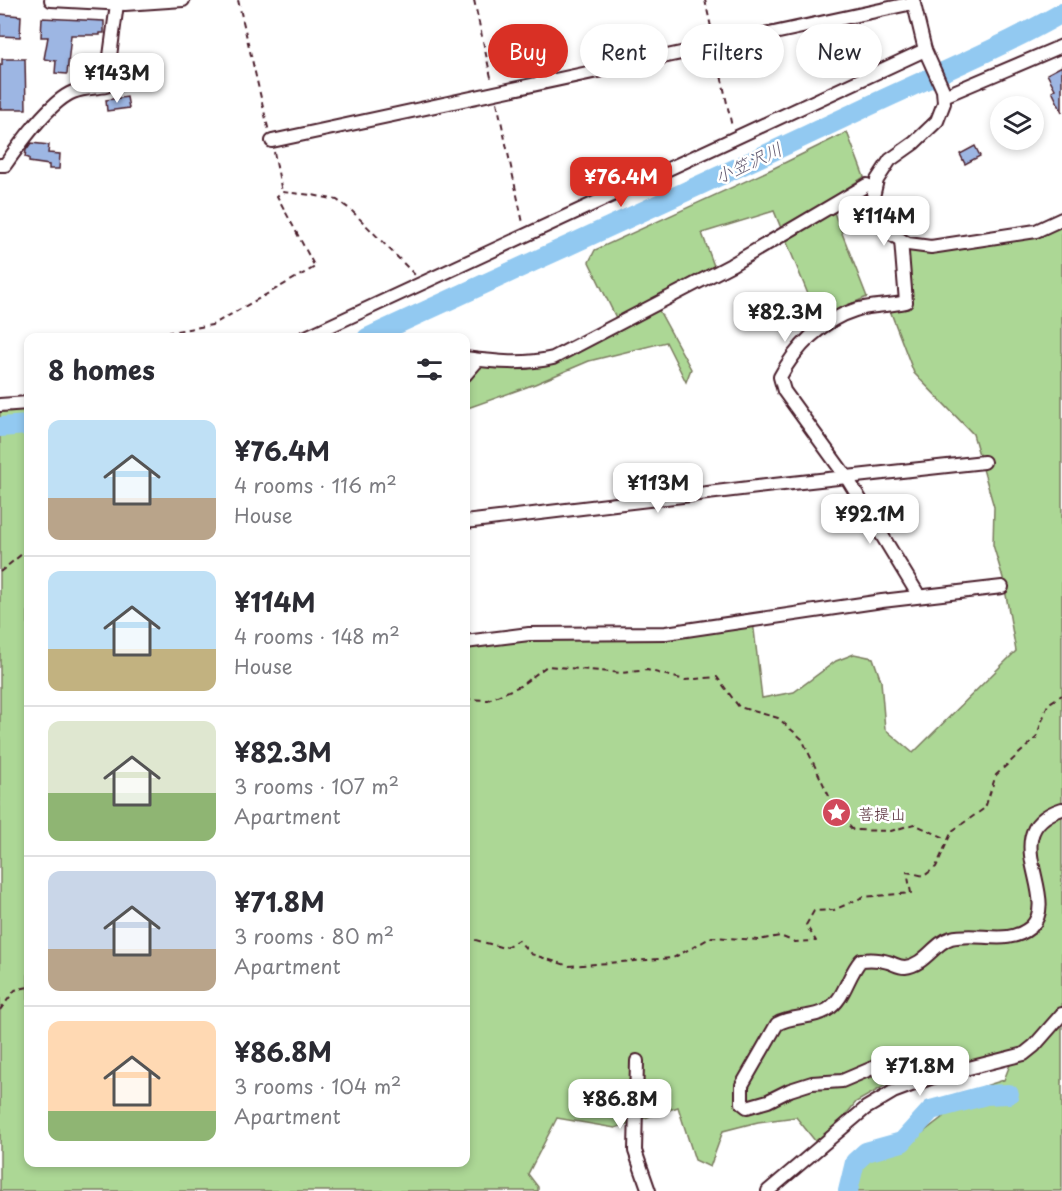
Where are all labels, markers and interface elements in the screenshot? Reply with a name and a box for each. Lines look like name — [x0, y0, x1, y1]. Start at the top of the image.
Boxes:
chip: Buy — [488, 24, 568, 78]
chip: Rent — [580, 24, 668, 78]
chip: Filters — [680, 24, 784, 78]
chip: New — [796, 24, 882, 78]
pin: ¥143M — [75, 53, 159, 104]
text: ¥143M — [84, 57, 150, 87]
map controls — [990, 96, 1044, 150]
button: layers — [990, 96, 1044, 150]
water label: 小笠沢川 — [710, 135, 786, 189]
pin: ¥76.4M — [572, 157, 670, 208]
text: ¥76.4M — [584, 161, 658, 191]
pin: ¥114M — [842, 196, 926, 247]
text: ¥114M — [853, 200, 915, 230]
pin: ¥82.3M — [736, 292, 834, 343]
text: ¥82.3M — [747, 296, 823, 326]
text: 8 homes — [48, 350, 155, 389]
icon: filters — [413, 353, 446, 386]
text: ¥76.4M — [234, 431, 330, 470]
icon: home — [96, 444, 168, 516]
pin: ¥113M — [616, 463, 700, 514]
text: ¥113M — [627, 467, 689, 497]
text: 4 rooms · 116 m² — [234, 470, 397, 500]
pin: ¥92.1M — [821, 494, 919, 545]
text: ¥92.1M — [835, 498, 905, 528]
text: House — [234, 500, 293, 530]
text: ¥114M — [234, 582, 316, 621]
icon: home — [96, 595, 168, 667]
text: 4 rooms · 148 m² — [234, 621, 400, 651]
text: House — [234, 651, 293, 681]
text: ¥82.3M — [234, 732, 332, 771]
icon: home — [96, 745, 168, 817]
text: 3 rooms · 107 m² — [234, 771, 399, 801]
place icon: 菩提山 — [821, 797, 853, 829]
text: Apartment — [234, 801, 341, 831]
place label: 菩提山 — [858, 801, 906, 825]
text: ¥71.8M — [234, 882, 325, 921]
icon: home — [96, 895, 168, 967]
text: 3 rooms · 80 m² — [234, 921, 394, 951]
text: Apartment — [234, 951, 341, 981]
text: ¥86.8M — [234, 1032, 332, 1071]
icon: home — [96, 1045, 168, 1117]
pin: ¥71.8M — [871, 1046, 969, 1097]
text: ¥71.8M — [885, 1050, 955, 1080]
text: 3 rooms · 104 m² — [234, 1071, 401, 1101]
pin: ¥86.8M — [571, 1079, 669, 1130]
text: ¥86.8M — [582, 1083, 658, 1113]
text: Apartment — [234, 1101, 341, 1131]

